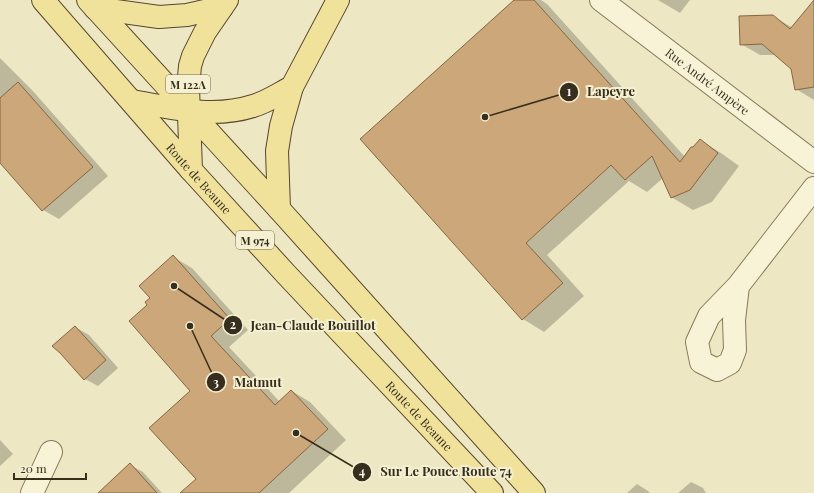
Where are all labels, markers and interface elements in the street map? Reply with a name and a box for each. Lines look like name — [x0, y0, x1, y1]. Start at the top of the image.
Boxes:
street label: Rue André Ampère — [662, 44, 753, 118]
road number: M 122A — [166, 75, 210, 93]
callout: Lapeyre — [559, 79, 643, 104]
text: Lapeyre — [587, 82, 635, 99]
text: 1 — [567, 83, 572, 99]
street label: Route de Beaune — [163, 139, 235, 217]
road number: M 974 — [236, 231, 274, 249]
callout: Jean-Claude Bouillot — [223, 313, 384, 338]
text: 2 — [230, 316, 236, 332]
text: Jean-Claude Bouillot — [249, 316, 376, 333]
callout: Matmut — [206, 370, 290, 395]
text: Matmut — [234, 373, 282, 390]
text: 3 — [213, 374, 219, 390]
street label: Route de Beaune — [383, 377, 456, 454]
scale bar — [14, 455, 86, 481]
callout: Sur Le Pouce Route 74 — [352, 459, 520, 484]
text: 20 m — [20, 460, 47, 476]
text: Sur Le Pouce Route 74 — [380, 462, 512, 479]
text: 4 — [359, 463, 365, 479]

